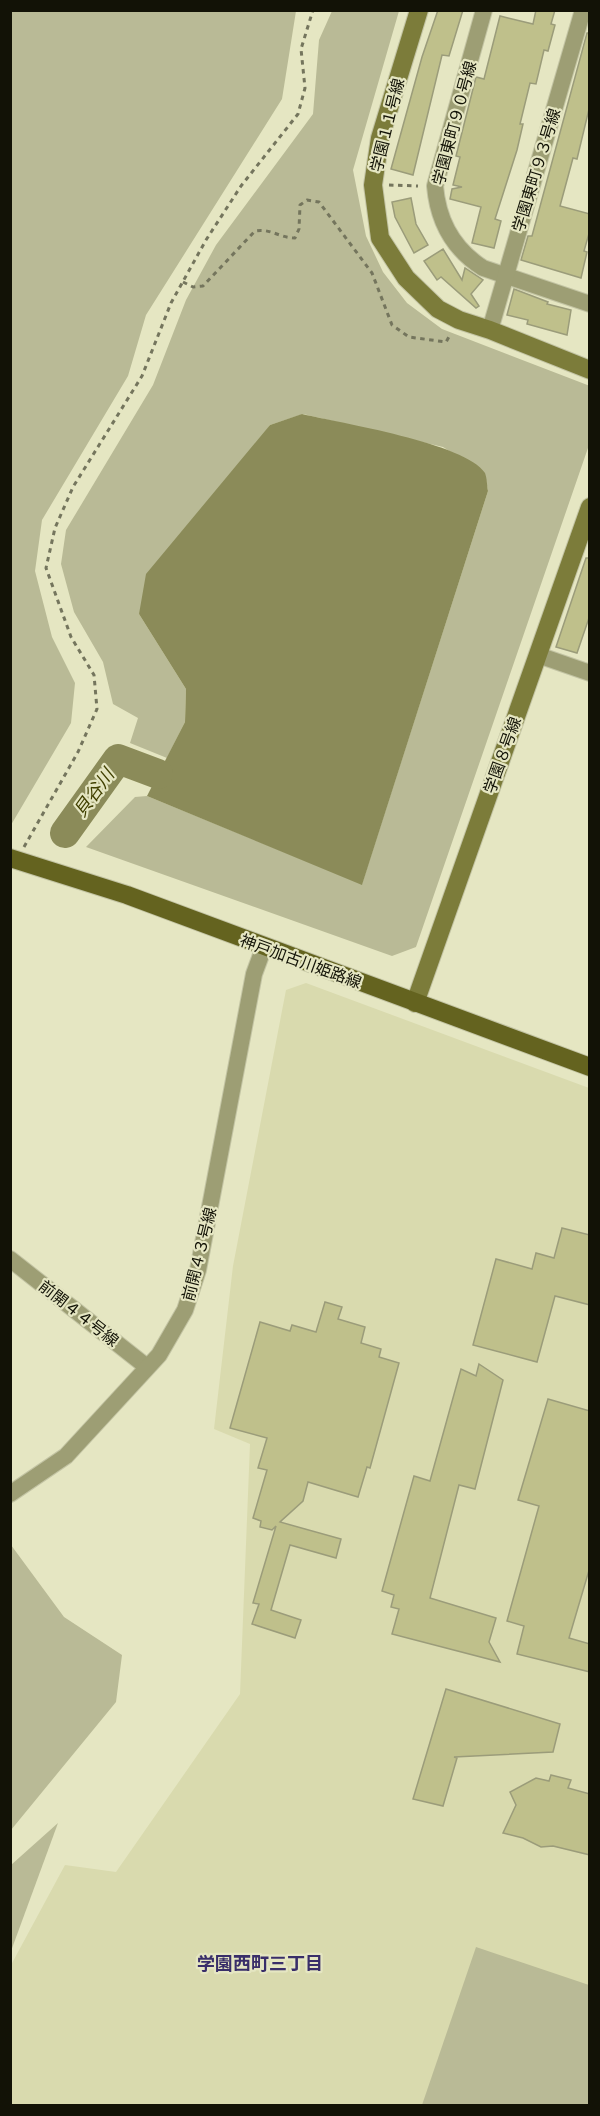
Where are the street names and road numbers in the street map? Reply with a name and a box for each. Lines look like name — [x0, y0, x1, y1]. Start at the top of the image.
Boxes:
street label: 学園東町９０号線 — [427, 58, 481, 188]
street label: 学園１１号線 — [365, 76, 409, 174]
street label: 学園東町９３号線 — [507, 106, 565, 234]
street label: 学園８号線 — [478, 714, 526, 796]
street label: 神戸加古川姫路線 — [237, 929, 365, 993]
street label: 前開４３号線 — [177, 1205, 221, 1303]
street label: 前開４４号線 — [34, 1275, 124, 1351]

